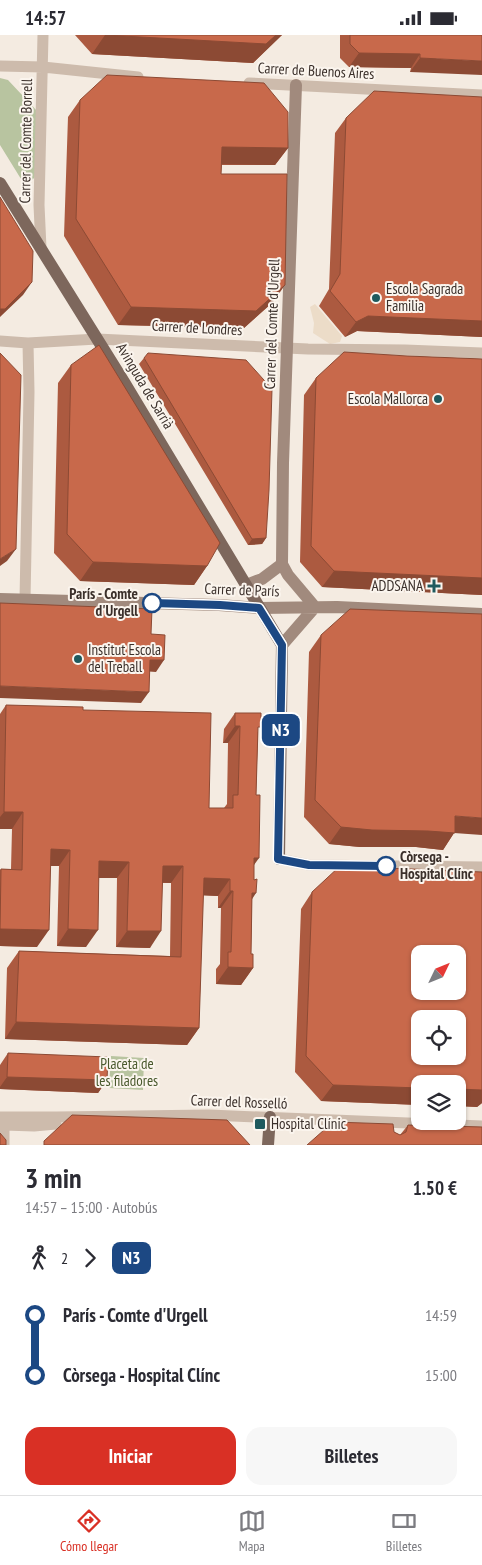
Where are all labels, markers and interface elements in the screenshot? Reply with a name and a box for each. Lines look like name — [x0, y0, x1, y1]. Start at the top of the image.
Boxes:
text: 14:57 — [25, 6, 66, 30]
street label: Carrer de Buenos Aires — [257, 58, 375, 83]
street label: Carrer del Comte Borrell — [15, 78, 36, 204]
street label: Carrer del Comte d'Urgell — [260, 258, 283, 390]
place label: Escola Sagrada Familia — [386, 279, 463, 315]
marker: Escola Sagrada Familia — [370, 292, 382, 304]
street label: Carrer de Londres — [151, 316, 243, 339]
street label: Avinguda de Sarrià — [112, 339, 178, 432]
place label: Escola Mallorca — [348, 389, 428, 408]
marker: Escola Mallorca — [432, 393, 444, 405]
place label: ADDSANA — [371, 576, 424, 595]
street label: Carrer de París — [204, 579, 280, 600]
marker: ADDSANA — [427, 579, 441, 593]
place label: París - Comte d'Urgell — [69, 584, 138, 620]
marker: París - Comte d'Urgell — [142, 593, 162, 613]
place label: Institut Escola del Treball — [88, 640, 161, 676]
marker: Institut Escola del Treball — [72, 653, 84, 665]
line badge: N3 — [258, 714, 304, 746]
text: N3 — [272, 718, 290, 741]
place label: Còrsega - Hospital Clínc — [400, 847, 474, 883]
marker: Còrsega - Hospital Clínc — [376, 856, 396, 876]
north arrow — [411, 945, 466, 1000]
map controls — [411, 945, 466, 1130]
button: locate — [411, 1010, 466, 1065]
park label: Placeta de les filadores — [96, 1054, 158, 1090]
button: layers — [411, 1075, 466, 1130]
street label: Carrer del Rosselló — [190, 1090, 288, 1113]
place label: Hospital Clínic — [271, 1114, 347, 1133]
marker: Hospital Clínic — [253, 1117, 267, 1131]
text: 3 min — [25, 1159, 82, 1196]
text: 1.50 € — [413, 1176, 457, 1200]
text: 14:57 – 15:00 · Autobús — [25, 1197, 157, 1217]
icon: walk — [25, 1244, 53, 1272]
icon: forward — [76, 1244, 104, 1272]
text: N3 — [122, 1246, 141, 1269]
text: 2 — [61, 1248, 68, 1268]
text: París - Comte d'Urgell — [63, 1303, 208, 1327]
text: 14:59 — [425, 1305, 457, 1325]
text: Còrsega - Hospital Clínc — [63, 1363, 220, 1387]
text: 15:00 — [425, 1365, 457, 1385]
button: Iniciar — [25, 1427, 236, 1485]
button: Billetes — [246, 1427, 457, 1485]
tab: Cómo llegar — [60, 1507, 118, 1555]
tab: Mapa — [238, 1507, 266, 1555]
tab: Billetes — [386, 1507, 422, 1555]

